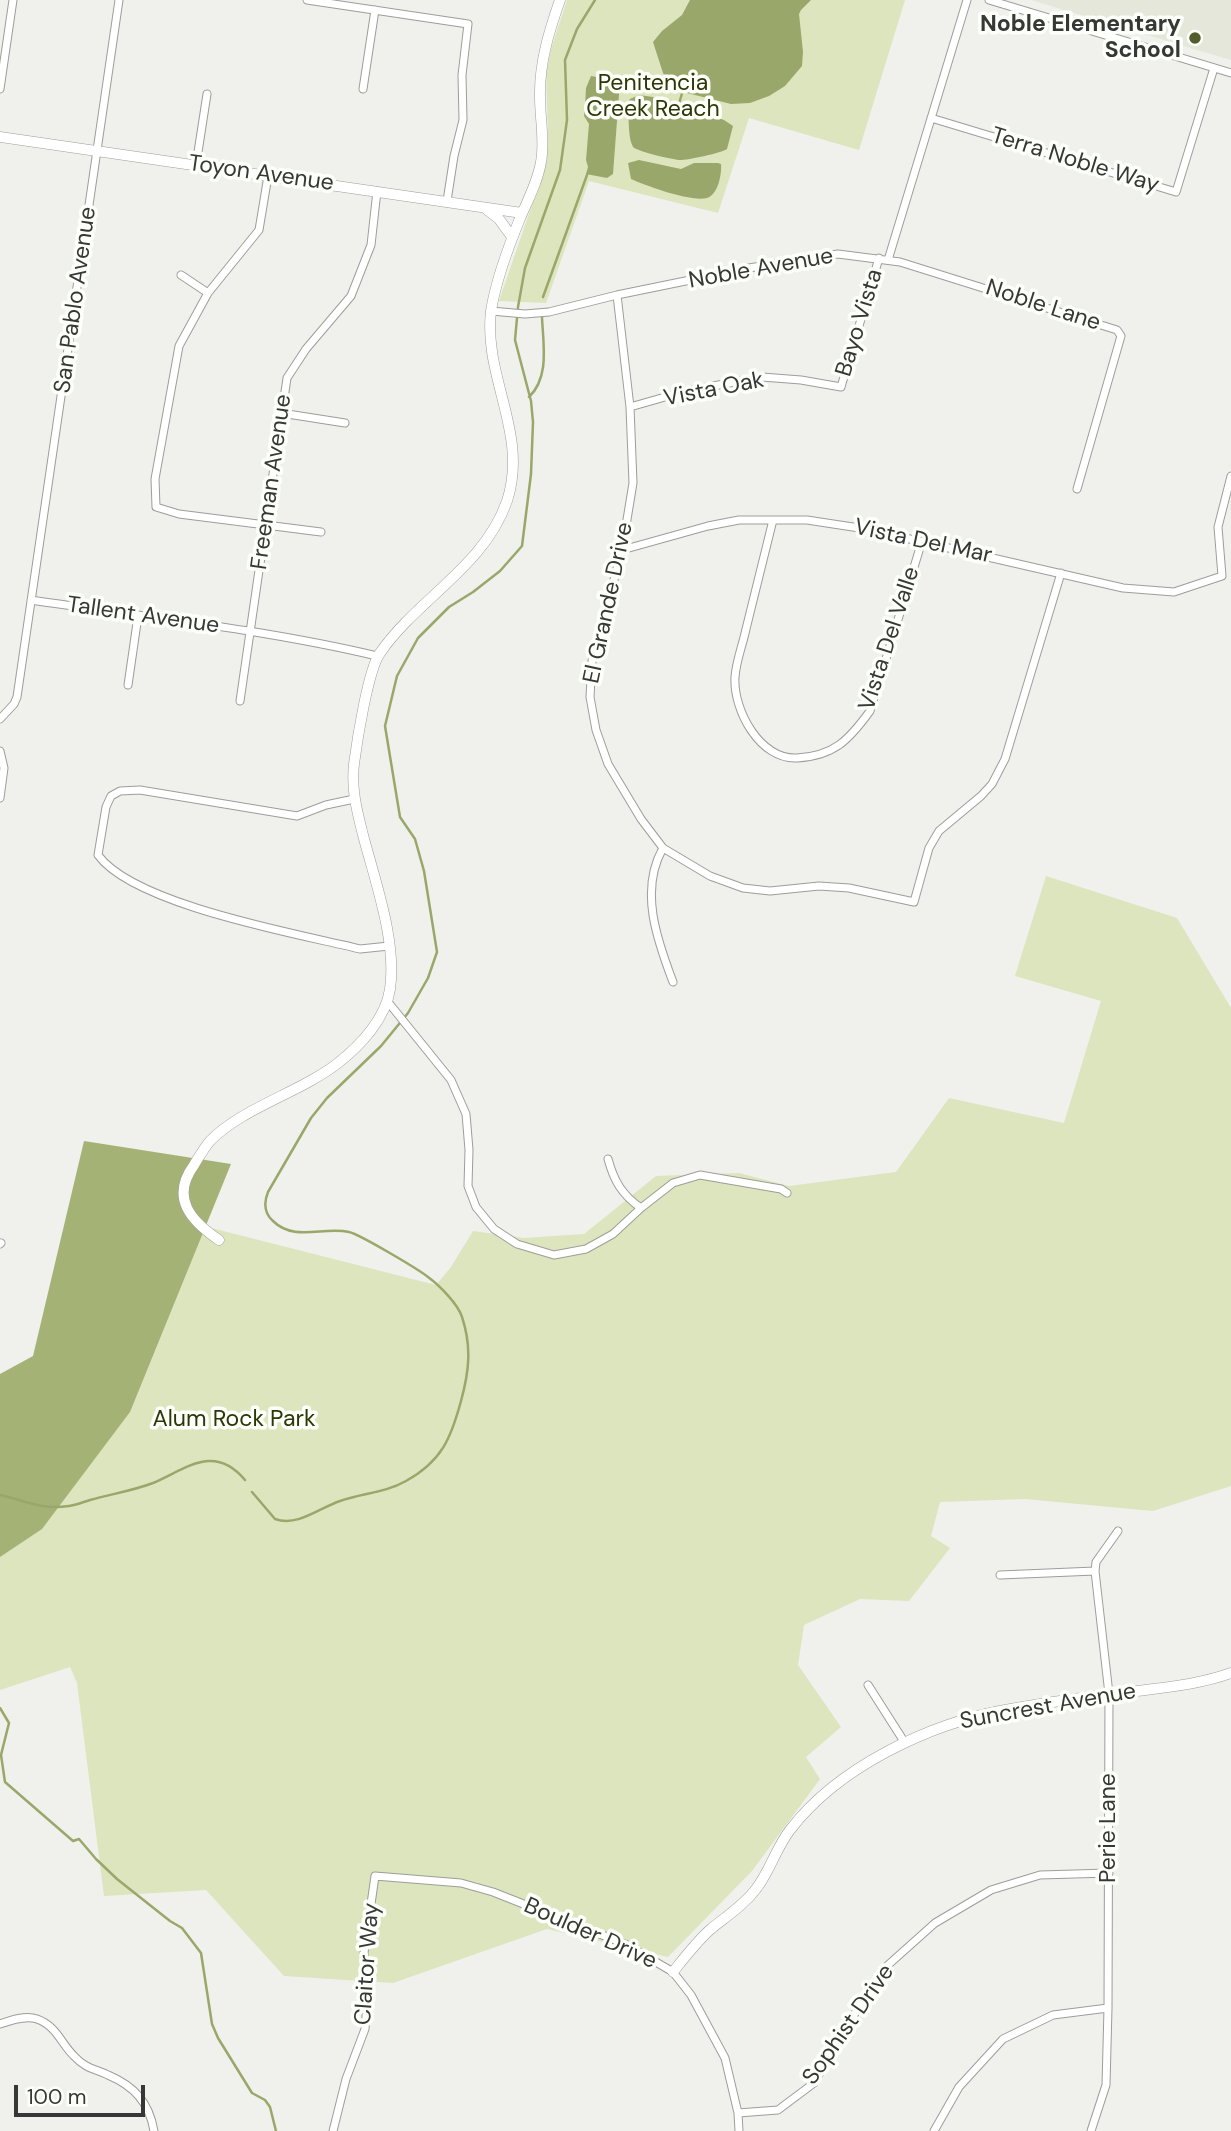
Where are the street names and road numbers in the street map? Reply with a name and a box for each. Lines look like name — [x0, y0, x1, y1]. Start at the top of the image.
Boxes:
street label: Terra Noble Way — [988, 122, 1162, 200]
street label: Toyon Avenue — [187, 150, 335, 198]
street label: San Pablo Avenue — [49, 205, 103, 395]
street label: Noble Avenue — [687, 243, 835, 295]
street label: Bayo Vista — [831, 266, 889, 380]
street label: Noble Lane — [982, 274, 1104, 338]
street label: Vista Oak — [662, 367, 766, 413]
street label: Freeman Avenue — [246, 392, 298, 572]
street label: Vista Del Mar — [852, 514, 994, 570]
street label: El Grande Drive — [578, 520, 640, 686]
street label: Vista Del Valle — [854, 564, 926, 714]
street label: Tallent Avenue — [65, 592, 221, 640]
street label: Suncrest Avenue — [958, 1678, 1138, 1736]
street label: Perie Lane — [1095, 1773, 1123, 1883]
street label: Boulder Drive — [519, 1892, 661, 1976]
street label: Claitor Way — [350, 1902, 386, 2026]
street label: Sophist Drive — [797, 1959, 901, 2091]

